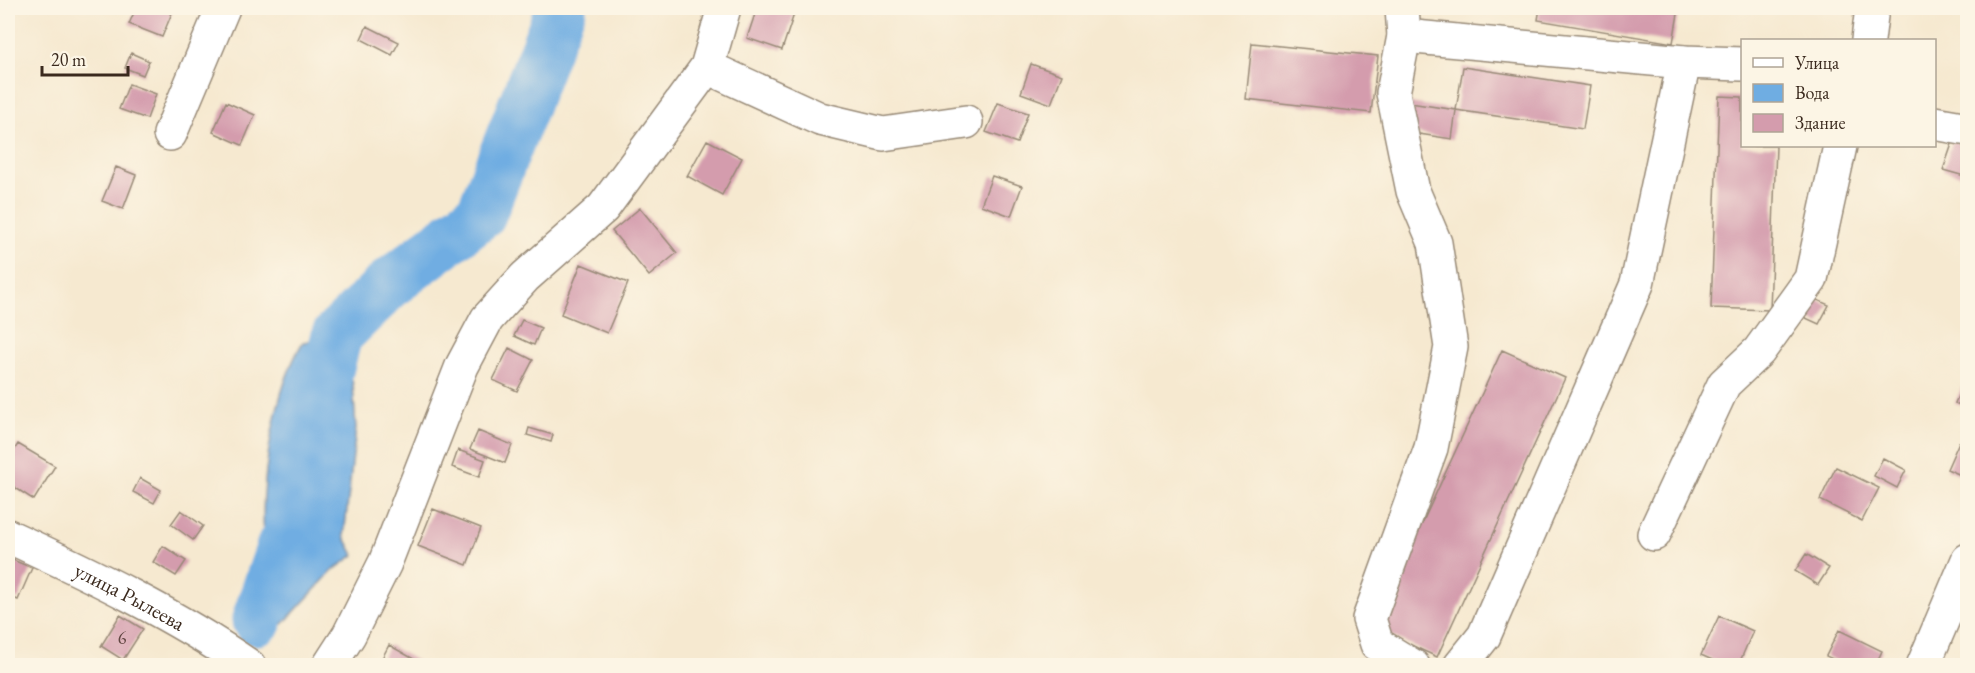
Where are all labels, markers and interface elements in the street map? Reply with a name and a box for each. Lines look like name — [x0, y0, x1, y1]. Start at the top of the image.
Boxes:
scale bar — [42, 39, 128, 77]
legend — [1741, 39, 1936, 147]
text: 20 m — [51, 48, 86, 71]
text: Улица — [1794, 51, 1840, 74]
text: Вода — [1795, 81, 1830, 104]
text: Здание — [1795, 111, 1845, 134]
street label: улица Рылеева — [70, 556, 191, 637]
house number: 6 — [118, 626, 127, 649]

